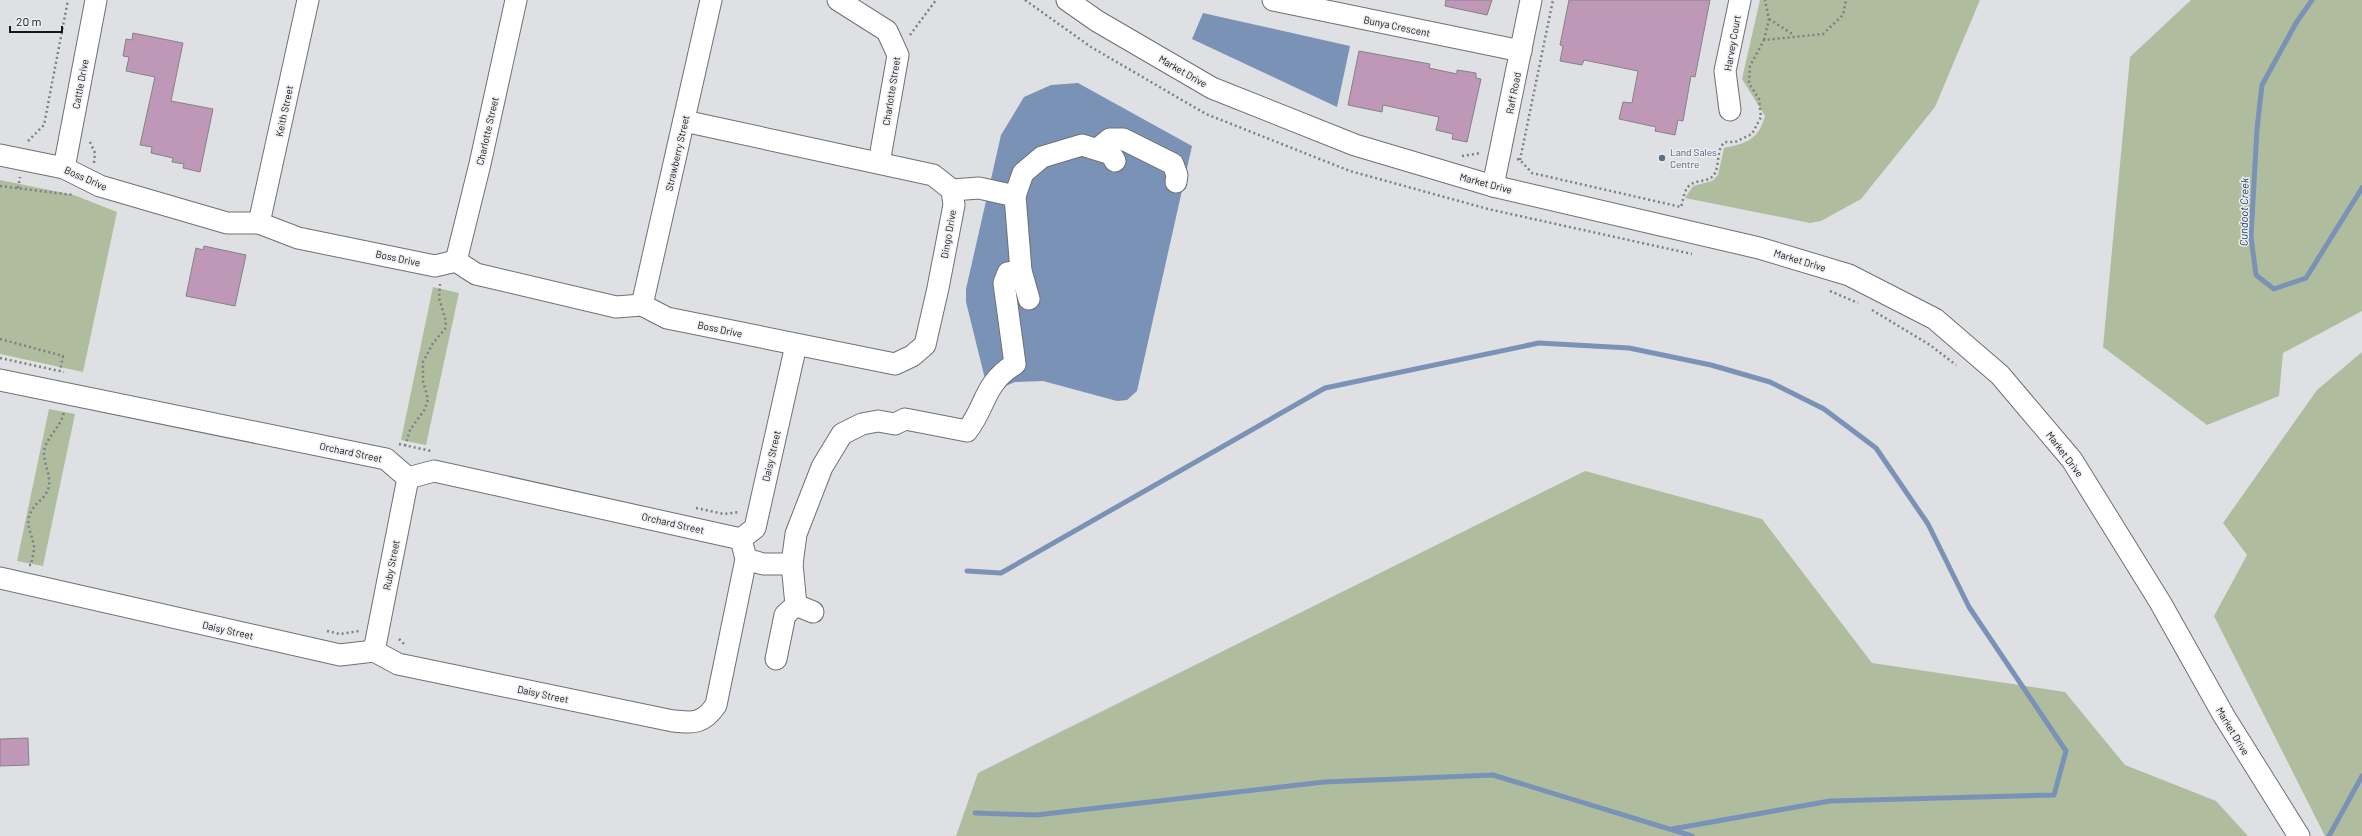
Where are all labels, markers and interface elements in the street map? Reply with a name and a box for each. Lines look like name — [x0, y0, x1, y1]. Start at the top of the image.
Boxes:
scale bar — [10, 8, 62, 34]
street label: Bunya Crescent — [1363, 13, 1432, 39]
text: 20 m — [16, 14, 42, 28]
street label: Harvey Court — [1721, 14, 1743, 72]
street label: Market Drive — [1157, 52, 1209, 90]
street label: Charlotte Street — [880, 55, 902, 126]
street label: Cattle Drive — [69, 58, 91, 110]
street label: Raff Road — [1503, 71, 1523, 115]
street label: Keith Street — [273, 84, 295, 138]
street label: Charlotte Street — [473, 95, 501, 166]
street label: Strawberry Street — [662, 114, 692, 192]
place label: Land Sales Centre — [1670, 146, 1717, 170]
marker: Land Sales Centre — [1657, 153, 1667, 163]
street label: Boss Drive — [63, 163, 109, 193]
street label: Market Drive — [1458, 170, 1514, 196]
water label: Cundoot Creek — [2236, 177, 2251, 246]
street label: Dingo Drive — [938, 209, 958, 259]
street label: Market Drive — [1772, 246, 1828, 274]
street label: Boss Drive — [375, 247, 421, 269]
street label: Boss Drive — [697, 318, 743, 340]
street label: Daisy Street — [759, 429, 783, 483]
street label: Market Drive — [2044, 429, 2086, 479]
street label: Orchard Street — [319, 439, 384, 465]
street label: Orchard Street — [641, 510, 706, 536]
street label: Ruby Street — [380, 539, 402, 591]
street label: Daisy Street — [201, 618, 255, 642]
street label: Daisy Street — [516, 683, 570, 705]
street label: Market Drive — [2214, 705, 2252, 757]

